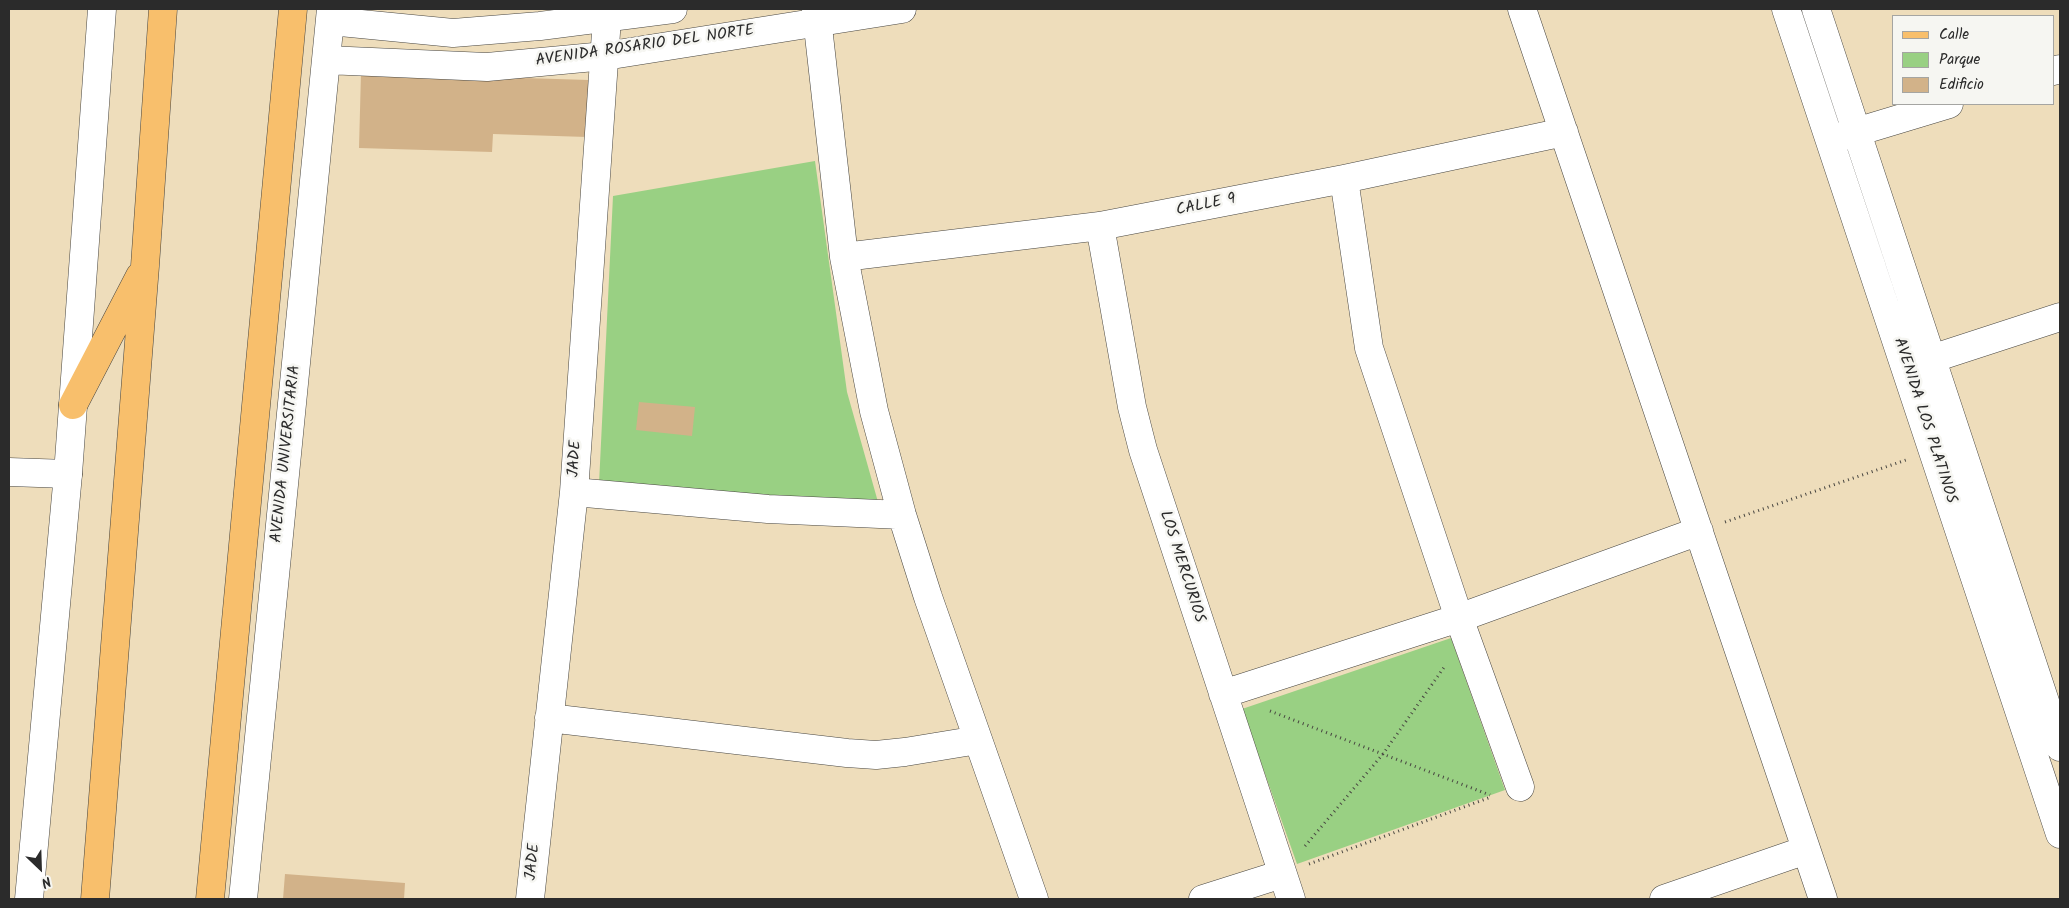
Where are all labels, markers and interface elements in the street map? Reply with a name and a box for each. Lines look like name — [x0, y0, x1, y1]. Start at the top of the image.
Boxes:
legend — [1892, 15, 2054, 105]
street label: AVENIDA ROSARIO DEL NORTE — [534, 22, 756, 72]
text: Calle — [1939, 23, 1969, 47]
text: Parque — [1939, 48, 1980, 72]
text: Edificio — [1939, 73, 1984, 97]
street label: CALLE 9 — [1175, 191, 1237, 221]
street label: AVENIDA LOS PLATINOS — [1888, 336, 1960, 506]
street label: AVENIDA UNIVERSITARIA — [268, 364, 306, 544]
street label: JADE — [565, 440, 587, 478]
street label: LOS MERCURIOS — [1154, 509, 1208, 625]
north arrow — [15, 843, 65, 893]
street label: JADE — [523, 843, 545, 881]
text: N — [38, 870, 55, 894]

